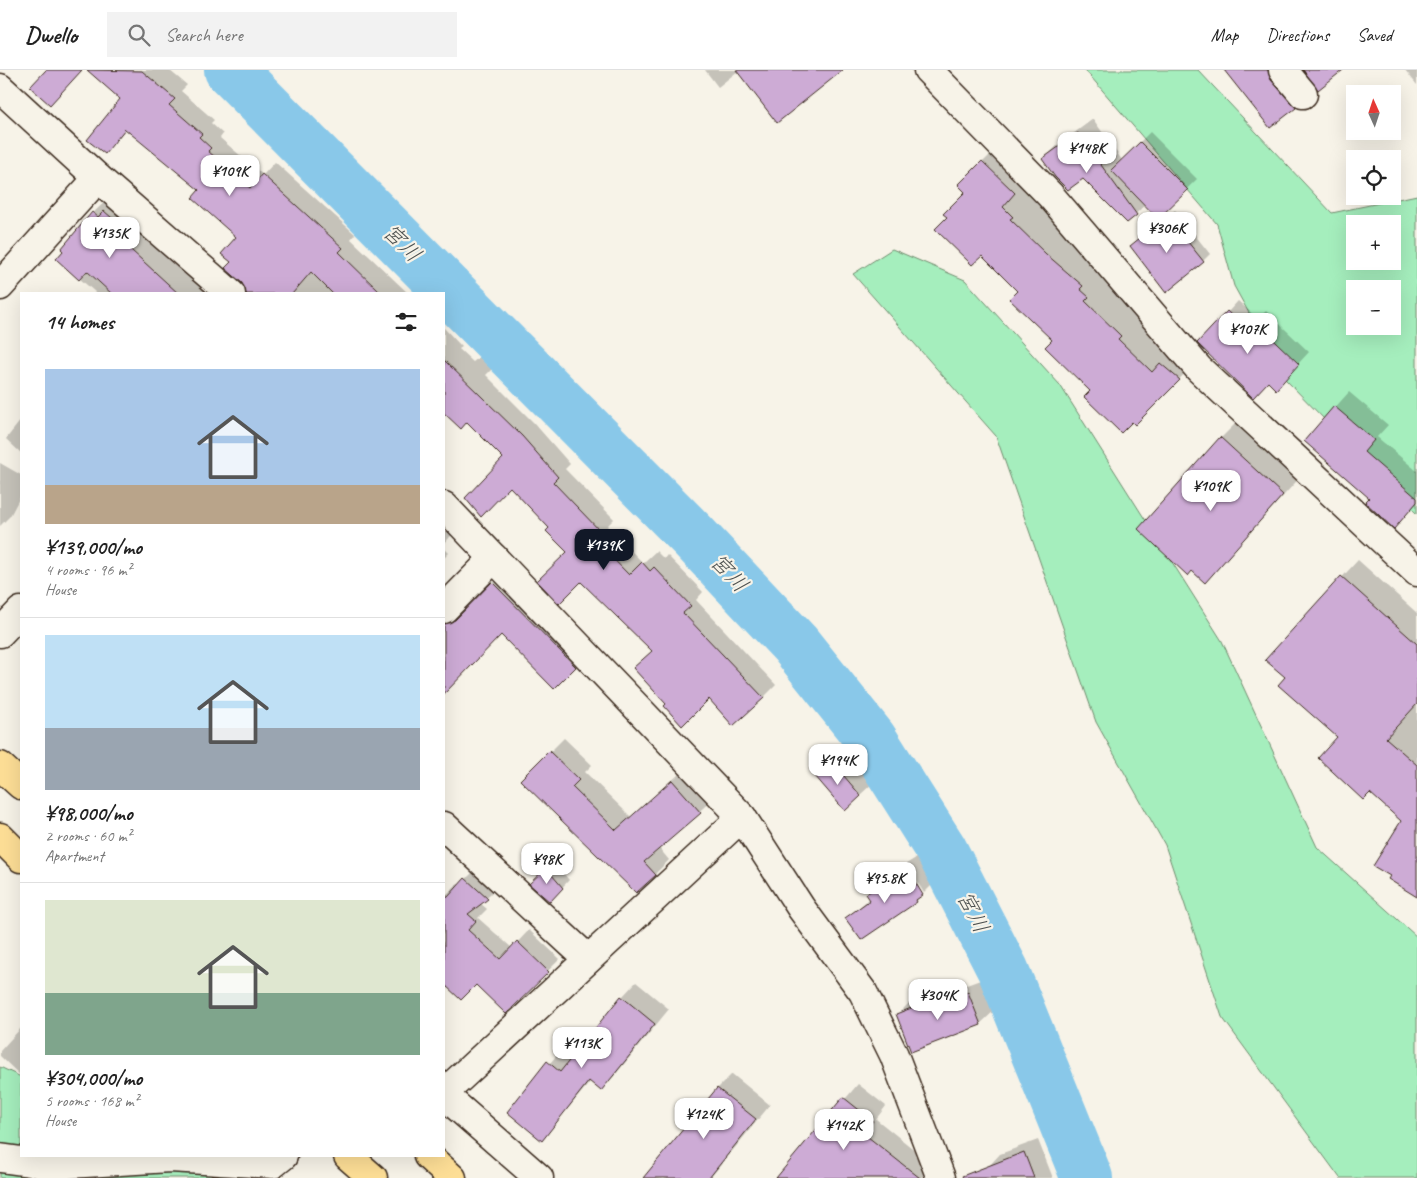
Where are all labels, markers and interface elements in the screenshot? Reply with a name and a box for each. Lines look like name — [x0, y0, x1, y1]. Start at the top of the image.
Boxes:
search box — [107, 12, 457, 57]
text: Dwello — [25, 20, 77, 50]
icon: search — [125, 21, 153, 49]
text: Search here — [165, 23, 243, 47]
text: Map — [1211, 24, 1238, 46]
text: Directions — [1266, 24, 1329, 46]
text: Saved — [1357, 24, 1392, 46]
north arrow — [1346, 85, 1401, 140]
map controls — [1346, 85, 1401, 335]
pin: ¥148K — [1052, 132, 1122, 174]
text: ¥148K — [1069, 138, 1105, 158]
button: locate — [1346, 150, 1401, 205]
pin: ¥109K — [195, 154, 265, 197]
text: ¥109K — [212, 161, 248, 181]
pin: ¥306K — [1132, 212, 1202, 254]
button: + — [1346, 215, 1401, 270]
pin: ¥135K — [75, 216, 145, 259]
water label: 宮川 — [377, 218, 427, 268]
text: ¥306K — [1148, 218, 1186, 238]
text: ¥135K — [92, 223, 128, 243]
button: − — [1346, 280, 1401, 335]
icon: filters — [392, 308, 420, 336]
text: 14 homes — [45, 309, 114, 335]
pin: ¥107K — [1213, 312, 1283, 355]
text: ¥107K — [1230, 319, 1266, 339]
icon: home — [188, 402, 278, 492]
pin: ¥109K — [1176, 470, 1246, 512]
text: ¥109K — [1193, 476, 1229, 496]
pin: ¥139K — [569, 528, 639, 571]
text: ¥139,000/mo — [45, 534, 142, 560]
text: ¥139K — [586, 535, 622, 555]
water label: 宮川 — [704, 547, 754, 599]
text: 4 rooms · 96 m² — [45, 560, 131, 580]
text: House — [45, 580, 76, 600]
icon: home — [188, 667, 278, 757]
pin: ¥194K — [803, 744, 873, 786]
text: ¥194K — [820, 750, 856, 770]
text: ¥98,000/mo — [45, 800, 133, 826]
text: 2 rooms · 60 m² — [45, 826, 131, 846]
pin: ¥98K — [517, 842, 577, 885]
text: Apartment — [45, 846, 104, 866]
text: ¥98K — [532, 849, 562, 869]
pin: ¥95.8K — [844, 862, 926, 904]
text: ¥95.8K — [865, 868, 905, 888]
water label: 宮川 — [951, 886, 995, 938]
icon: home — [188, 932, 278, 1022]
pin: ¥304K — [903, 978, 973, 1021]
text: ¥304K — [920, 985, 956, 1005]
pin: ¥113K — [547, 1026, 617, 1069]
text: ¥113K — [564, 1033, 600, 1053]
text: ¥304,000/mo — [45, 1065, 142, 1091]
text: 5 rooms · 168 m² — [45, 1091, 139, 1111]
pin: ¥124K — [669, 1098, 739, 1140]
text: ¥124K — [686, 1104, 722, 1124]
pin: ¥142K — [809, 1108, 879, 1151]
text: House — [45, 1111, 76, 1131]
text: ¥142K — [826, 1115, 862, 1135]

